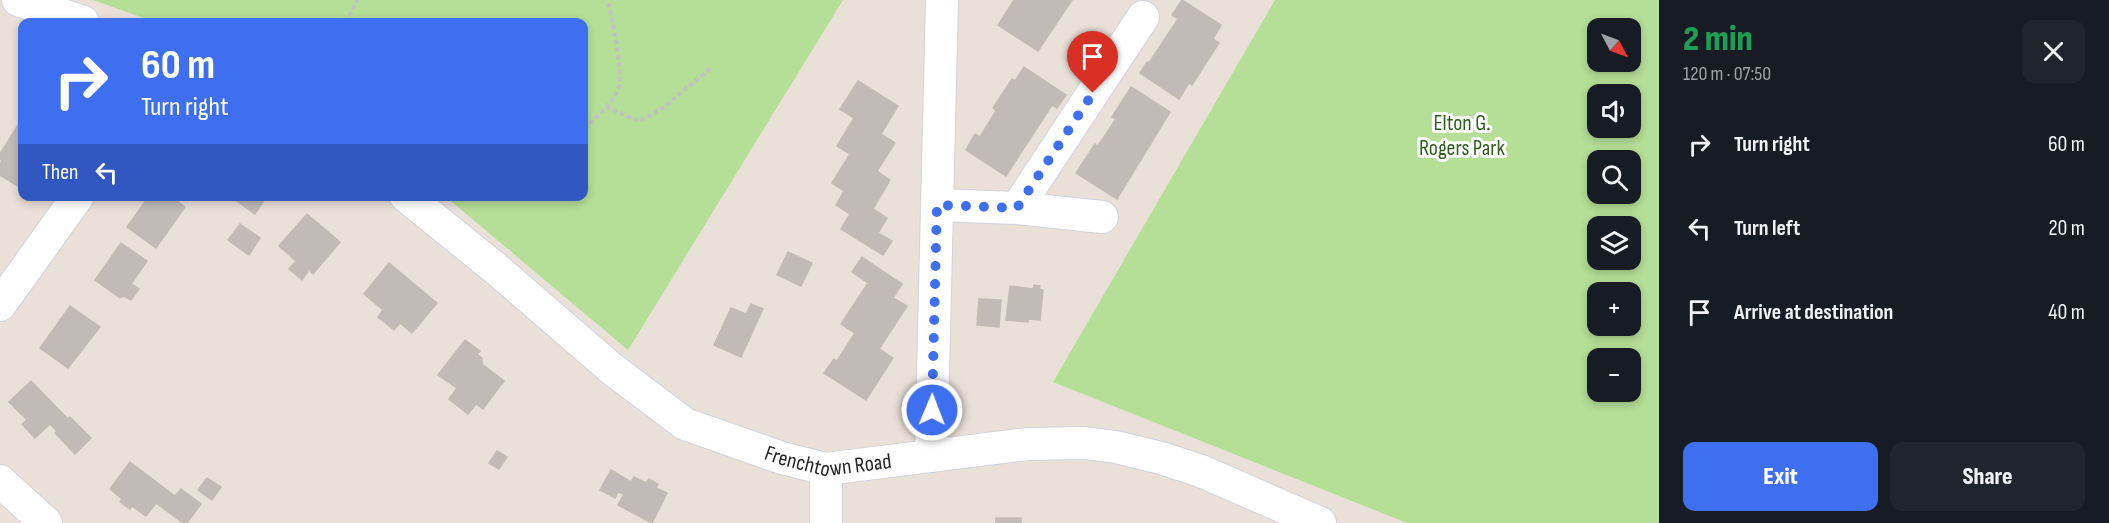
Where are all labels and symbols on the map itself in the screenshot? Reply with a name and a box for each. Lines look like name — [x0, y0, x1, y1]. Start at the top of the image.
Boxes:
north arrow — [1587, 18, 1641, 72]
pin — [1067, 31, 1118, 93]
park label: Elton G. Rogers Park — [1419, 110, 1506, 162]
position arrow — [900, 378, 964, 442]
street label: Frenchtown Road — [761, 439, 893, 483]

